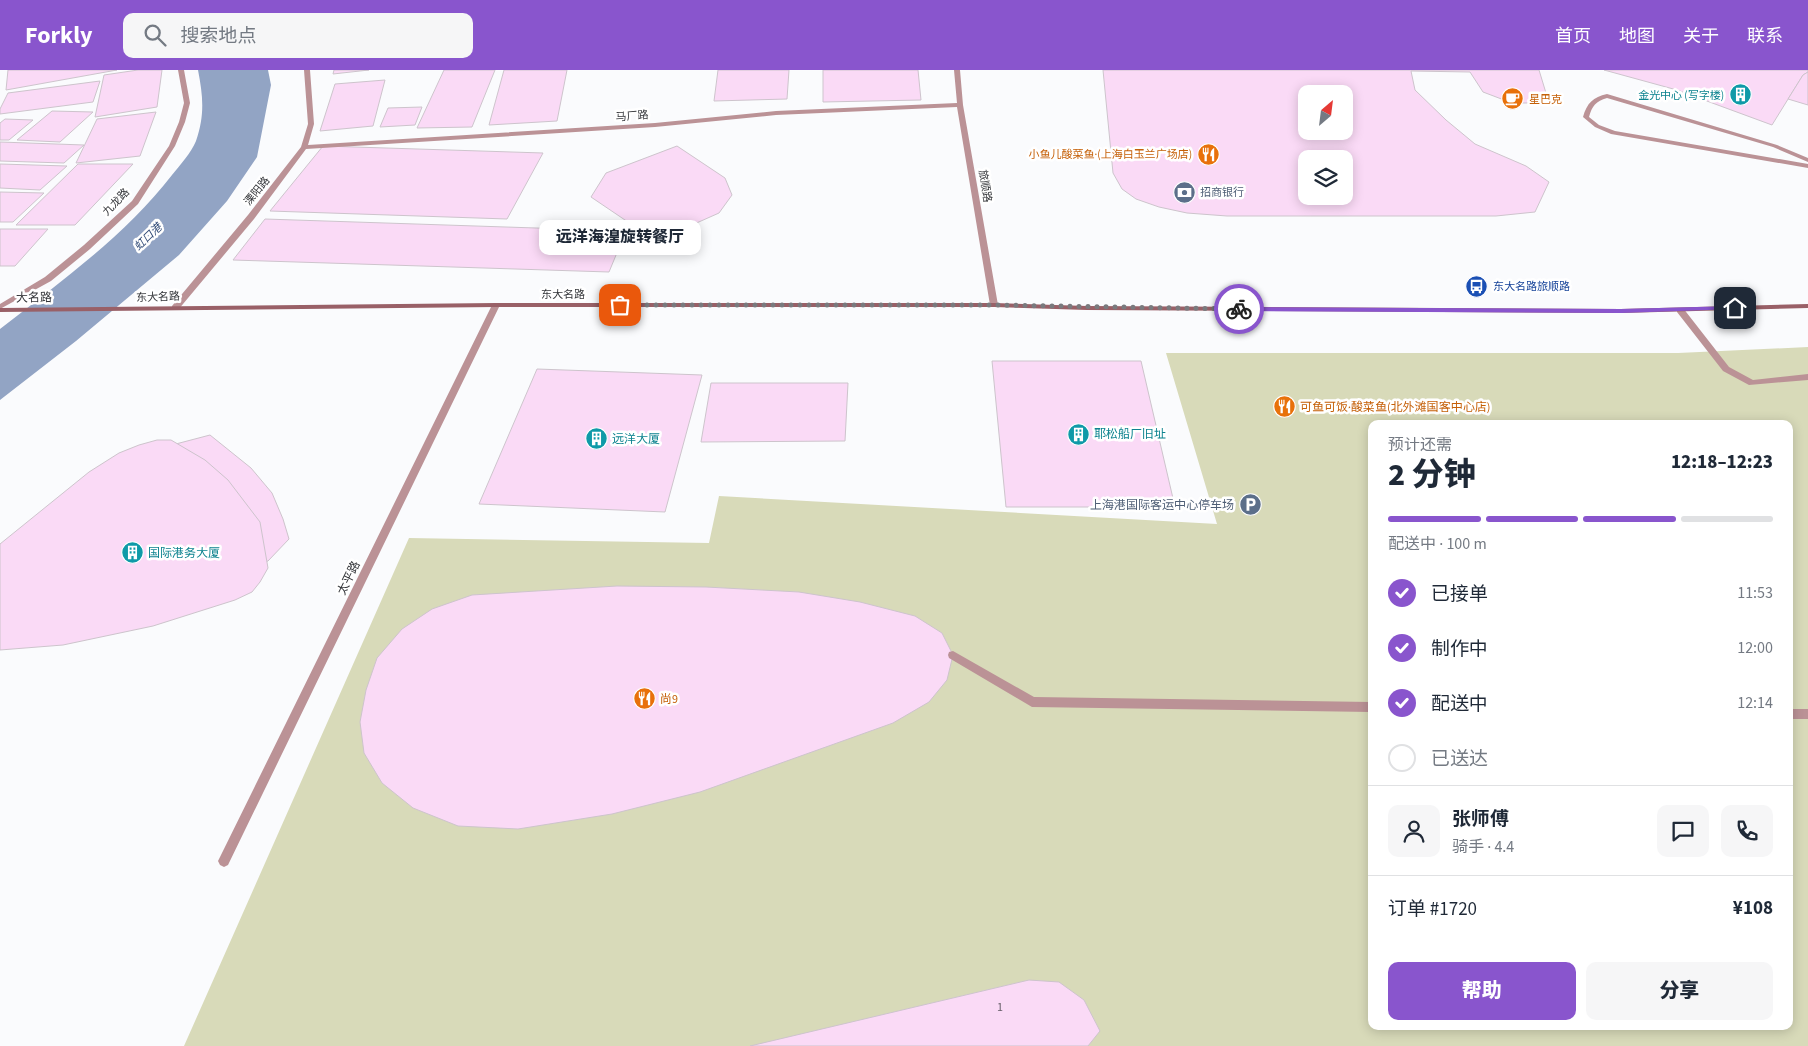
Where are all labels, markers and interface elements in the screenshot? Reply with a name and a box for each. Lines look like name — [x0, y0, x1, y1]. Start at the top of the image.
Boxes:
search box — [123, 13, 473, 58]
text: Forkly — [25, 18, 93, 53]
icon: search — [141, 21, 169, 49]
text: 搜索地点 — [181, 23, 257, 50]
text: 首页 — [1555, 24, 1591, 49]
text: 地图 — [1619, 24, 1655, 49]
text: 关于 — [1683, 24, 1719, 49]
text: 联系 — [1747, 24, 1783, 49]
building icon: 金光中心 (写字楼) — [1728, 83, 1752, 107]
north arrow — [1298, 85, 1352, 140]
map controls — [1298, 85, 1353, 205]
cafe icon: 星巴克 — [1501, 87, 1525, 111]
place label: 金光中心 (写字楼) — [1638, 88, 1724, 103]
place label: 星巴克 — [1529, 92, 1562, 107]
street label: 马厂路 — [615, 107, 649, 125]
restaurant icon: 小鱼儿酸菜鱼·(上海白玉兰广场店) — [1196, 142, 1220, 166]
place label: 小鱼儿酸菜鱼·(上海白玉兰广场店) — [1029, 147, 1192, 162]
button: layers — [1298, 150, 1353, 205]
street label: 旅顺路 — [975, 169, 995, 203]
street label: 溧阳路 — [241, 173, 273, 209]
bank icon: 招商银行 — [1172, 180, 1196, 204]
street label: 九龙路 — [99, 185, 133, 219]
place label: 招商银行 — [1200, 185, 1244, 200]
water label: 虹口港 — [131, 219, 167, 254]
callout: 远洋海湟旋转餐厅 — [539, 220, 701, 255]
text: 远洋海湟旋转餐厅 — [556, 226, 684, 248]
bus stop icon: 东大名路旅顺路 — [1465, 274, 1489, 298]
place label: 东大名路旅顺路 — [1493, 279, 1570, 294]
pin — [599, 284, 641, 326]
courier — [1214, 284, 1264, 334]
street label: 东大名路 — [541, 287, 585, 302]
pin — [1714, 287, 1756, 329]
street label: 大名路 — [16, 289, 52, 307]
street label: 东大名路 — [136, 289, 180, 305]
icon: bag — [606, 291, 634, 319]
icon: home — [1721, 294, 1749, 322]
icon: bike — [1225, 295, 1253, 323]
restaurant icon: 可鱼可饭·酸菜鱼(北外滩国客中心店) — [1272, 395, 1296, 419]
place label: 可鱼可饭·酸菜鱼(北外滩国客中心店) — [1300, 399, 1490, 416]
building icon: 耶松船厂旧址 — [1066, 422, 1090, 446]
place label: 耶松船厂旧址 — [1094, 426, 1166, 443]
building icon: 远洋大厦 — [584, 427, 608, 451]
place label: 远洋大厦 — [612, 431, 660, 448]
text: 预计还需 — [1388, 434, 1452, 456]
text: 12:18–12:23 — [1671, 449, 1773, 476]
text: 2 分钟 — [1388, 452, 1476, 498]
parking icon: 上海港国际客运中心停车场 — [1238, 493, 1262, 517]
place label: 上海港国际客运中心停车场 — [1090, 497, 1234, 514]
text: 配送中 · 100 m — [1388, 533, 1487, 555]
building icon: 国际港务大厦 — [120, 541, 144, 565]
place label: 国际港务大厦 — [148, 545, 220, 562]
street label: 太平路 — [333, 558, 365, 598]
icon: check — [1388, 579, 1416, 607]
text: 已接单 — [1431, 581, 1488, 608]
text: 11:53 — [1737, 582, 1773, 604]
icon: check — [1388, 634, 1416, 662]
text: 制作中 — [1431, 636, 1488, 663]
text: 12:00 — [1737, 637, 1773, 659]
restaurant icon: 尚9 — [632, 687, 656, 711]
icon: check — [1388, 689, 1416, 717]
place label: 尚9 — [660, 691, 678, 708]
text: 配送中 — [1431, 691, 1488, 718]
text: 12:14 — [1737, 692, 1773, 714]
text: 已送达 — [1431, 746, 1488, 773]
button: person — [1388, 805, 1440, 857]
button: chat — [1657, 805, 1709, 857]
button: phone — [1721, 805, 1773, 857]
text: 张师傅 — [1452, 806, 1509, 833]
text: 骑手 · 4.4 — [1452, 836, 1514, 858]
text: ¥108 — [1733, 895, 1773, 922]
text: 订单 #1720 — [1388, 896, 1477, 923]
button: 帮助 — [1388, 962, 1576, 1020]
button: 分享 — [1586, 962, 1773, 1020]
house number: 1 — [997, 999, 1003, 1016]

